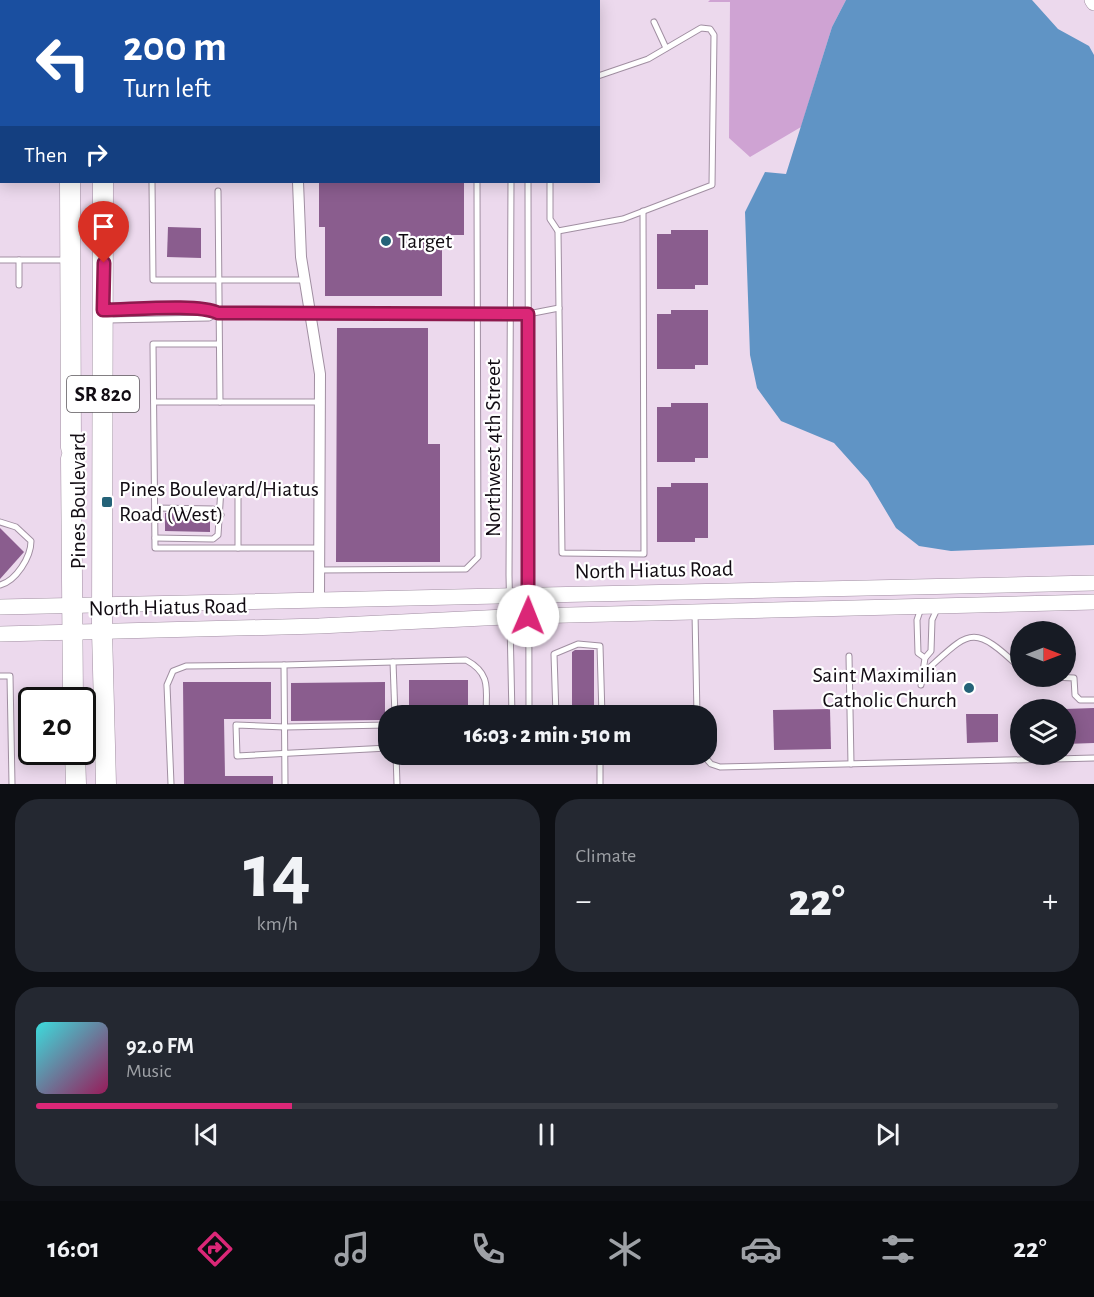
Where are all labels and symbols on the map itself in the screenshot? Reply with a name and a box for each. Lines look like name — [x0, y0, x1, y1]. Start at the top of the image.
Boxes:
pin — [78, 201, 129, 263]
place label: Target — [398, 230, 452, 252]
marker: Target — [379, 234, 393, 248]
street label: Northwest 4th Street — [482, 359, 504, 537]
road number: SR 820 — [67, 376, 139, 412]
street label: Pines Boulevard — [67, 433, 89, 569]
place label: Pines Boulevard/Hiatus Road (West) — [119, 478, 319, 525]
marker: Pines Boulevard/Hiatus Road (West) — [100, 495, 114, 509]
street label: North Hiatus Road — [574, 558, 734, 582]
position arrow — [496, 584, 560, 648]
street label: North Hiatus Road — [88, 595, 248, 619]
north arrow — [1010, 621, 1076, 687]
place label: Saint Maximilian Catholic Church — [812, 664, 957, 711]
marker: Saint Maximilian Catholic Church — [962, 681, 976, 695]
speed limit sign: 20 — [18, 687, 96, 765]

